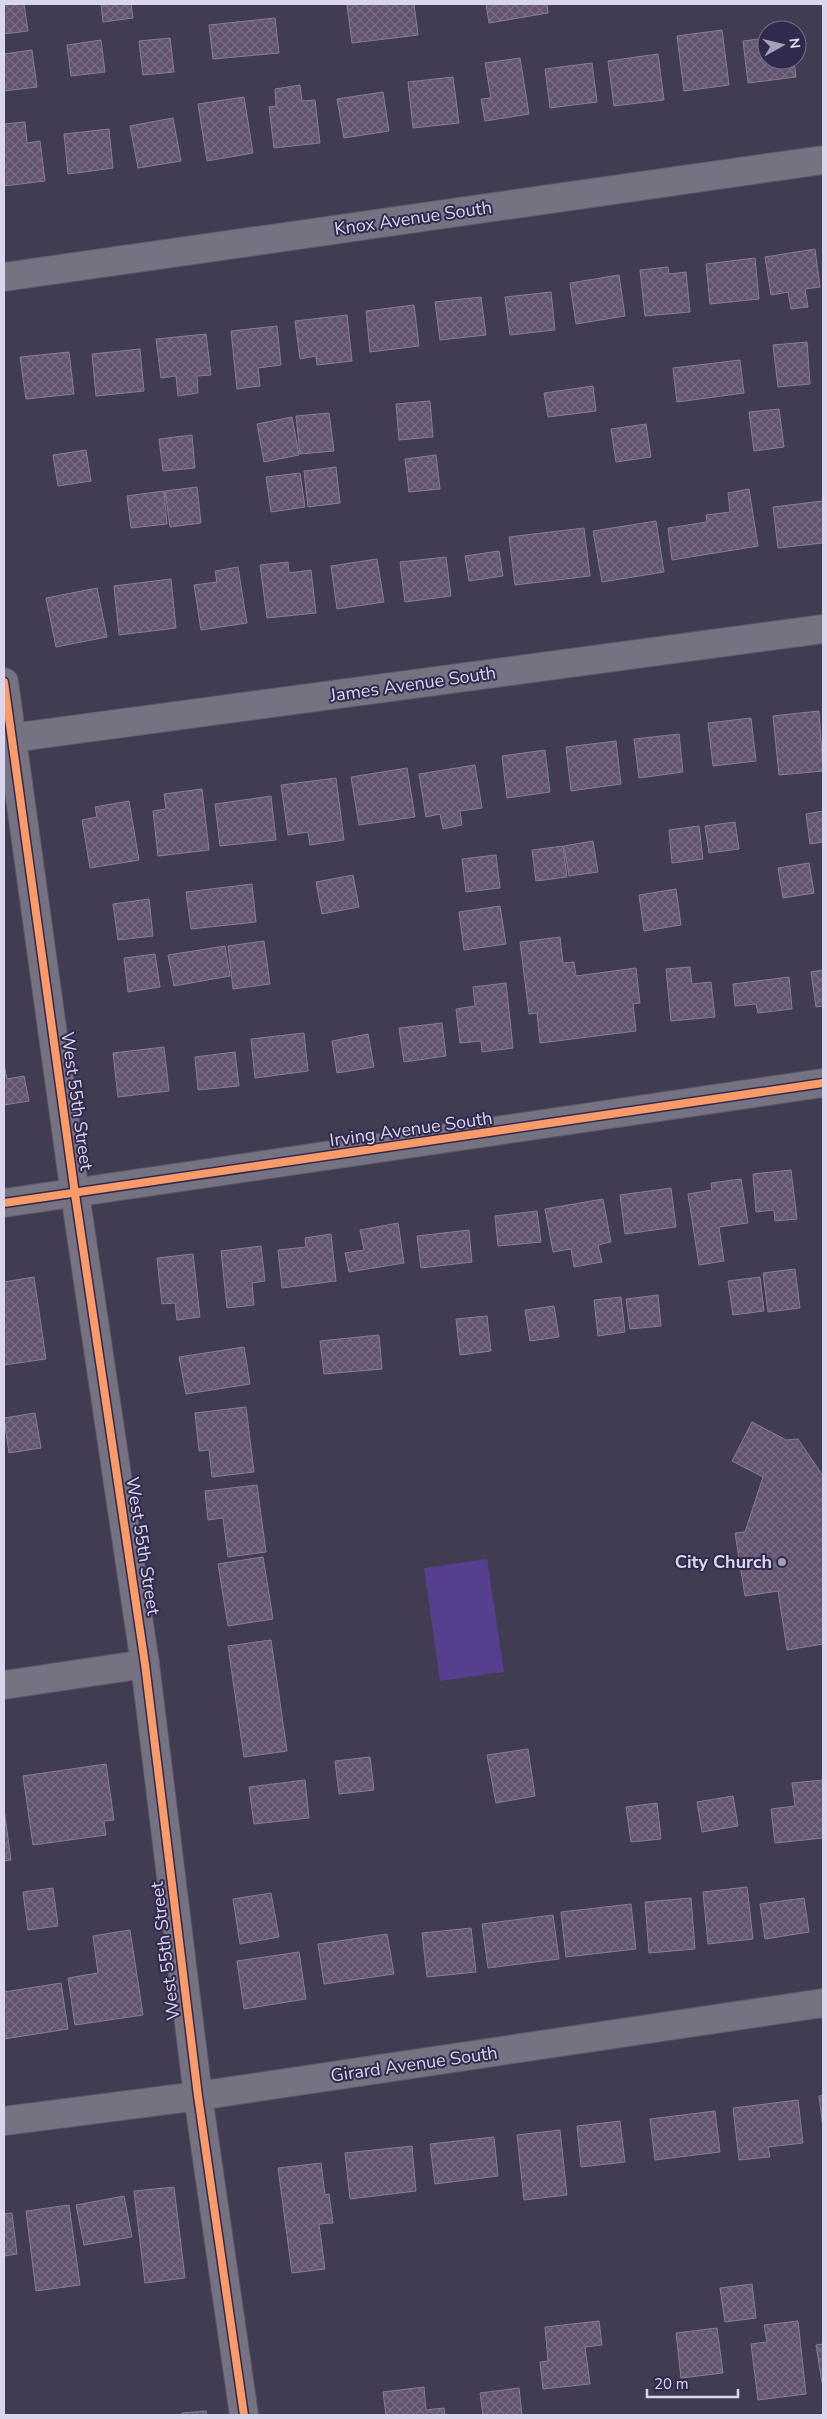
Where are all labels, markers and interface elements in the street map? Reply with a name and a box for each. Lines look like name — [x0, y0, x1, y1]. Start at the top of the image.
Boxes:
north arrow — [757, 20, 807, 70]
text: N — [784, 37, 805, 50]
street label: Knox Avenue South — [333, 195, 493, 241]
street label: James Avenue South — [328, 660, 497, 708]
street label: West 55th Street — [55, 1030, 99, 1173]
street label: Irving Avenue South — [328, 1106, 494, 1152]
street label: West 55th Street — [120, 1475, 166, 1618]
place label: City Church — [675, 1550, 772, 1574]
marker: City Church — [776, 1556, 788, 1568]
street label: West 55th Street — [144, 1880, 185, 2022]
street label: Girard Avenue South — [329, 2040, 499, 2088]
scale bar — [647, 2366, 738, 2398]
text: 20 m — [654, 2374, 689, 2394]

